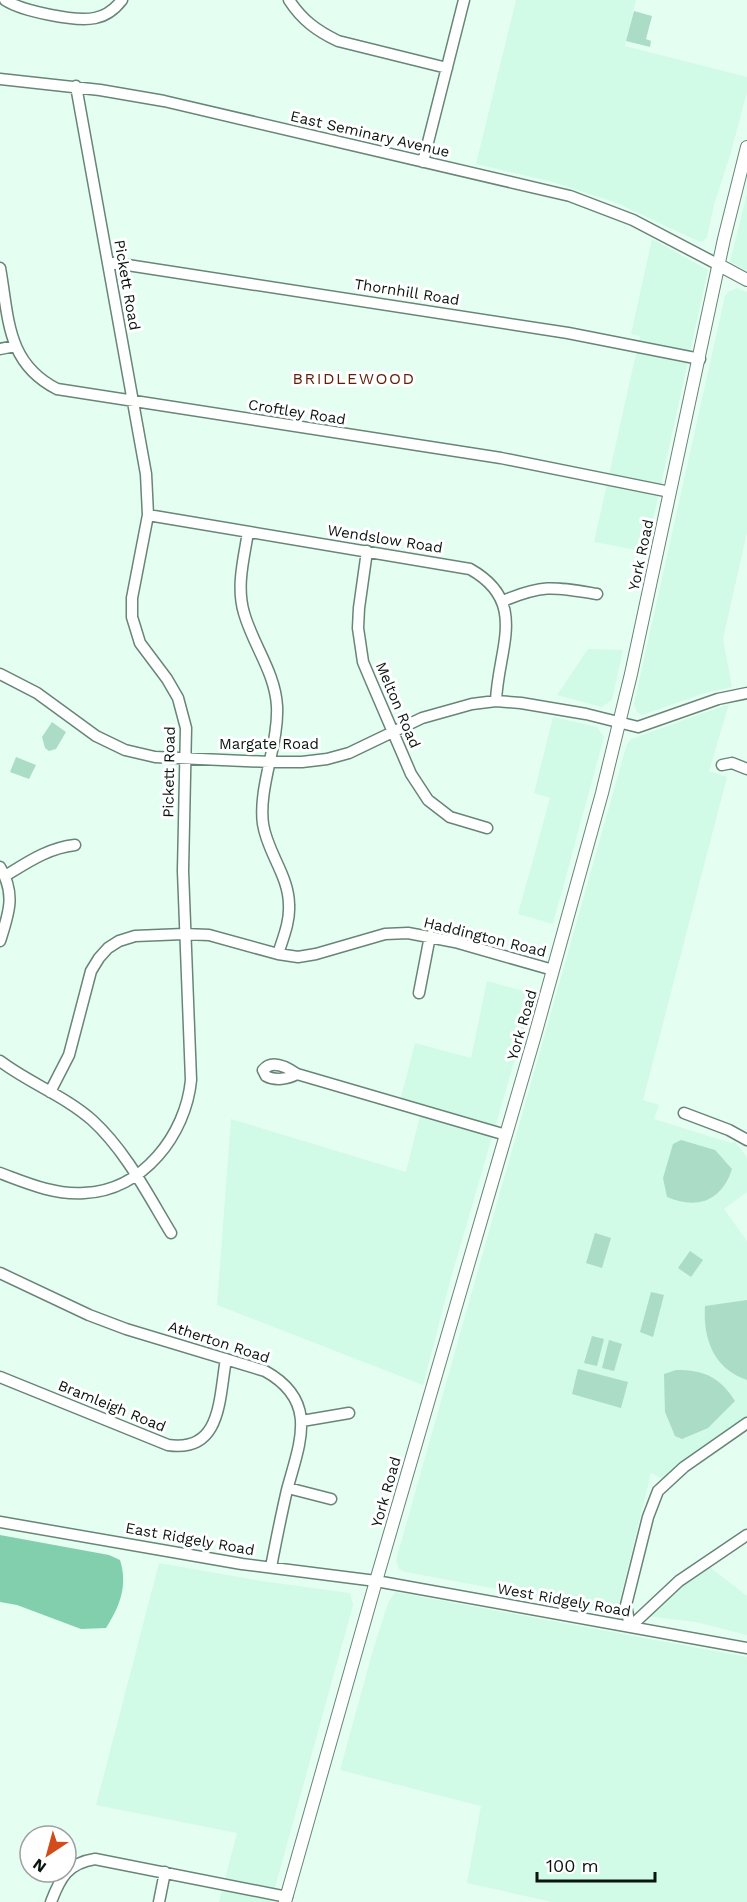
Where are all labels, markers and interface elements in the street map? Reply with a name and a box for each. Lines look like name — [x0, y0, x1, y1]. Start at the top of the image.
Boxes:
street label: East Seminary Avenue — [289, 107, 451, 161]
street label: Pickett Road — [110, 238, 144, 332]
street label: Thornhill Road — [353, 275, 461, 309]
district label: BRIDLEWOOD — [293, 369, 415, 388]
street label: Croftley Road — [247, 395, 347, 429]
street label: York Road — [625, 518, 657, 592]
street label: Wendslow Road — [326, 521, 444, 557]
street label: Melton Road — [372, 659, 424, 751]
street label: Pickett Road — [159, 726, 179, 818]
street label: Margate Road — [219, 735, 319, 753]
street label: Haddington Road — [422, 913, 548, 961]
street label: York Road — [503, 988, 541, 1062]
street label: Atherton Road — [166, 1317, 272, 1367]
street label: Bramleigh Road — [55, 1376, 169, 1436]
street label: York Road — [367, 1455, 405, 1529]
street label: East Ridgely Road — [124, 1519, 256, 1559]
street label: West Ridgely Road — [496, 1579, 632, 1621]
north arrow — [18, 1824, 78, 1884]
scale bar — [537, 1845, 656, 1883]
text: N — [29, 1855, 50, 1877]
text: 100 m — [546, 1855, 599, 1876]

